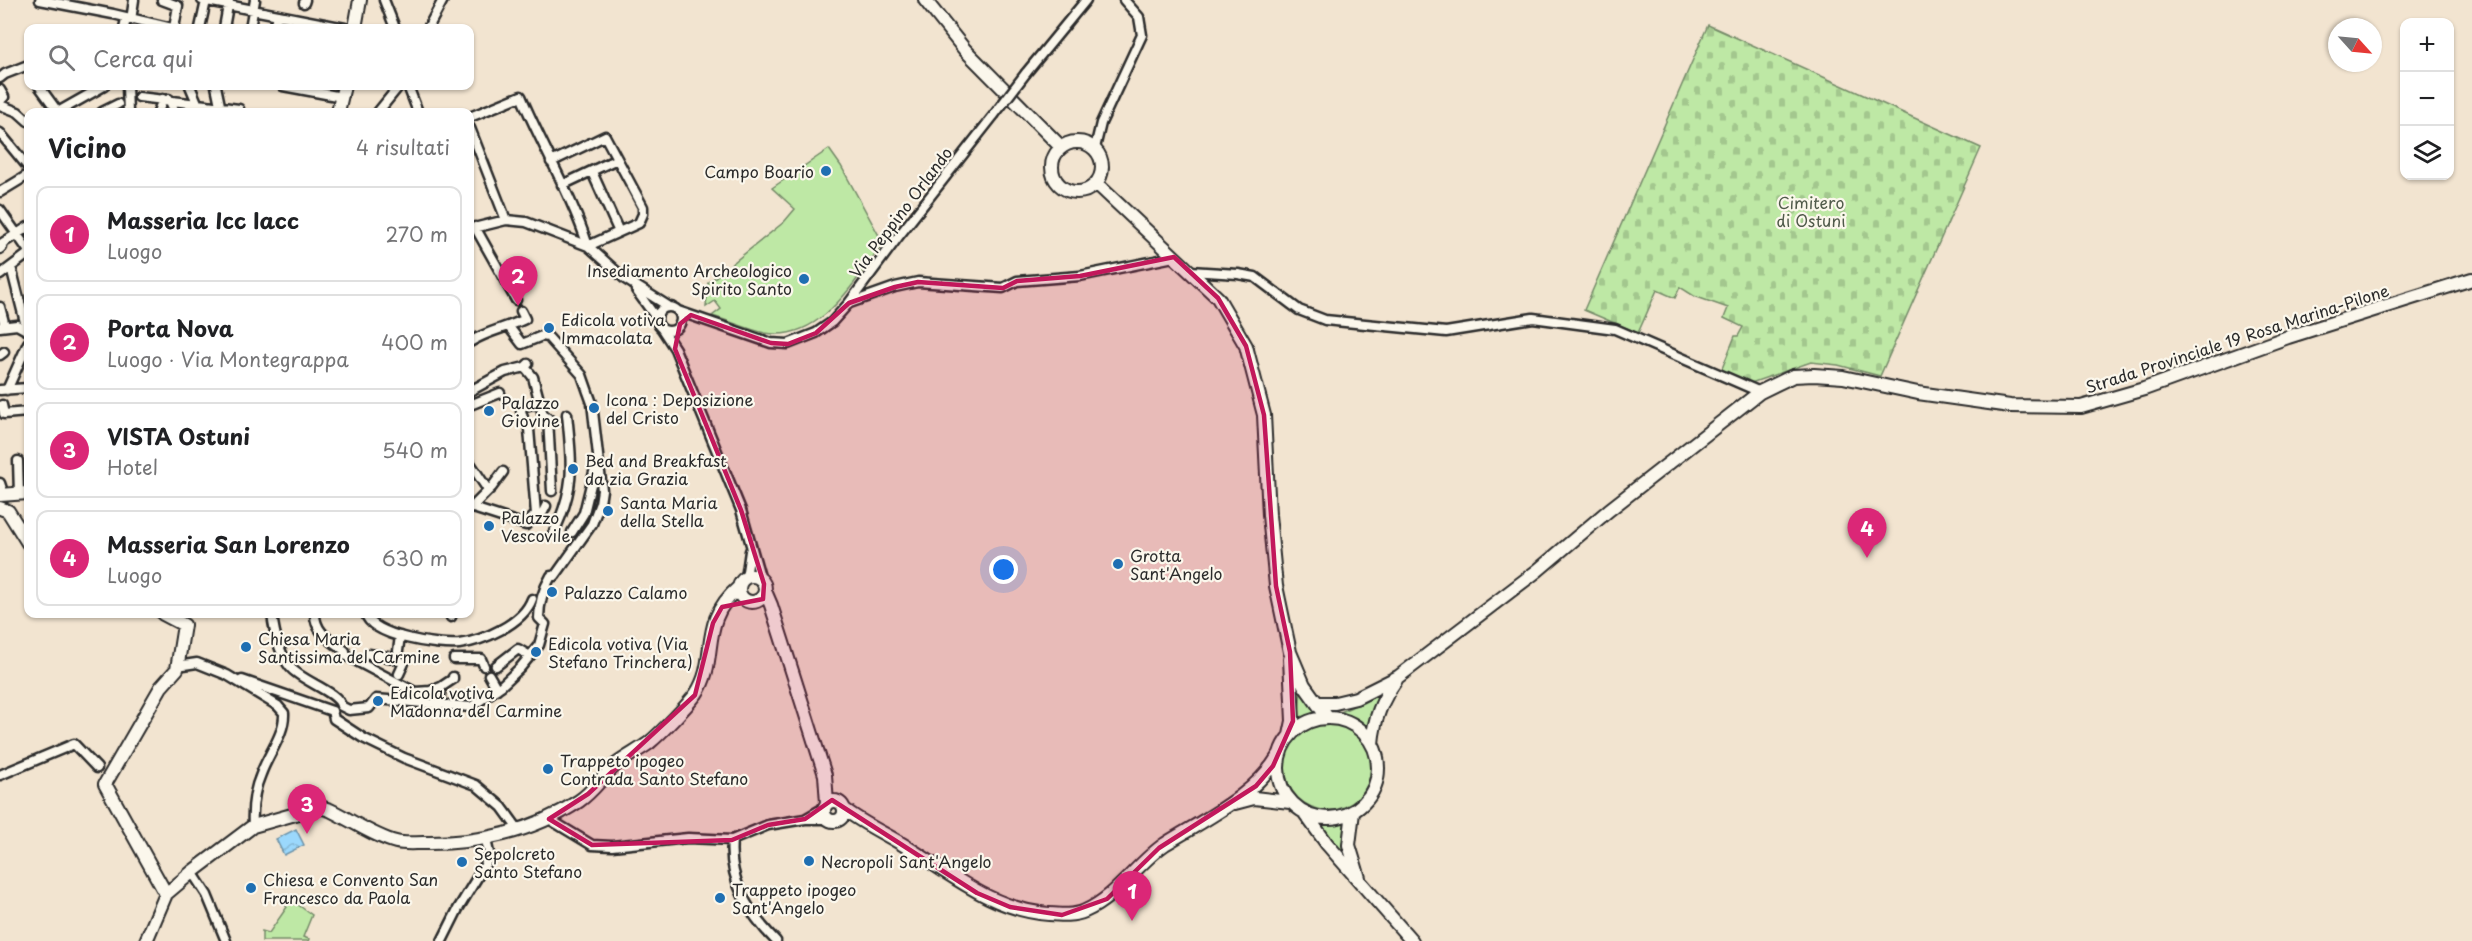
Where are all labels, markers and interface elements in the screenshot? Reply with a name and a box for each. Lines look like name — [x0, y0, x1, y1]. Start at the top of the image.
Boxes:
north arrow — [2328, 18, 2382, 72]
map controls — [2400, 18, 2454, 180]
button: + — [2400, 18, 2454, 72]
search box — [24, 24, 474, 90]
icon: search — [45, 41, 78, 74]
text: Cerca qui — [93, 41, 193, 74]
button: − — [2400, 72, 2454, 126]
button: layers — [2400, 126, 2454, 180]
text: Vicino — [48, 128, 126, 167]
text: 4 risultati — [356, 132, 450, 162]
street label: Via Peppino Orlando — [843, 141, 957, 282]
place label: Campo Boario — [704, 159, 814, 183]
marker: Campo Boario — [819, 164, 833, 178]
park label: Cimitero di Ostuni — [1776, 190, 1846, 232]
text: Masseria Icc Iacc — [107, 203, 299, 236]
text: 1 — [65, 219, 74, 249]
text: 270 m — [385, 219, 448, 249]
text: Luogo — [107, 236, 162, 266]
pin: 2 — [498, 256, 538, 306]
place label: Insediamento Archeologico Spirito Santo — [587, 258, 792, 300]
marker: Insediamento Archeologico Spirito Santo — [797, 272, 811, 286]
street label: Strada Provinciale 19 Rosa Marina-Pilone — [2082, 278, 2392, 398]
place label: Edicola votiva Immacolata — [561, 307, 665, 349]
text: Porta Nova — [107, 311, 234, 344]
marker: Edicola votiva Immacolata — [542, 321, 556, 335]
text: 2 — [62, 327, 77, 357]
text: 400 m — [381, 327, 448, 357]
text: Luogo · Via Montegrappa — [107, 344, 349, 374]
place label: Icona : Deposizione del Cristo — [606, 387, 753, 429]
place label: Palazzo Giovine — [501, 390, 560, 432]
marker: Icona : Deposizione del Cristo — [587, 401, 601, 415]
marker: Palazzo Giovine — [482, 404, 496, 418]
text: VISTA Ostuni — [107, 419, 250, 452]
text: 3 — [63, 435, 76, 465]
text: 540 m — [382, 435, 448, 465]
place label: Bed and Breakfast da zia Grazia — [585, 448, 727, 490]
text: Hotel — [107, 452, 158, 482]
marker: Bed and Breakfast da zia Grazia — [566, 462, 580, 476]
place label: Santa Maria della Stella — [620, 490, 717, 532]
marker: Santa Maria della Stella — [601, 504, 615, 518]
place label: Palazzo Vescovile — [501, 505, 570, 547]
pin: 4 — [1848, 508, 1886, 558]
marker: Palazzo Vescovile — [482, 519, 496, 533]
text: Masseria San Lorenzo — [107, 527, 350, 560]
text: 4 — [63, 543, 76, 573]
text: 630 m — [382, 543, 448, 573]
place label: Grotta Sant'Angelo — [1130, 543, 1222, 585]
your location — [989, 555, 1018, 584]
marker: Grotta Sant'Angelo — [1111, 557, 1125, 571]
text: Luogo — [107, 560, 162, 590]
place label: Palazzo Calamo — [564, 580, 687, 604]
marker: Palazzo Calamo — [545, 585, 559, 599]
place label: Chiesa Maria Santissima del Carmine — [258, 626, 440, 668]
place label: Edicola votiva (Via Stefano Trinchera) — [548, 631, 693, 673]
marker: Chiesa Maria Santissima del Carmine — [239, 640, 253, 654]
marker: Edicola votiva (Via Stefano Trinchera) — [529, 645, 543, 659]
place label: Edicola votiva Madonna del Carmine — [390, 680, 562, 722]
marker: Edicola votiva Madonna del Carmine — [371, 694, 385, 708]
place label: Trappeto ipogeo Contrada Santo Stefano — [560, 748, 748, 790]
marker: Trappeto ipogeo Contrada Santo Stefano — [541, 762, 555, 776]
pin: 3 — [288, 784, 326, 834]
place label: Sepolcreto Santo Stefano — [474, 841, 582, 883]
place label: Necropoli Sant'Angelo — [821, 849, 992, 873]
marker: Necropoli Sant'Angelo — [802, 854, 816, 868]
marker: Sepolcreto Santo Stefano — [455, 855, 469, 869]
place label: Chiesa e Convento San Francesco da Paola — [263, 867, 438, 909]
pin: 1 — [1112, 872, 1152, 921]
place label: Trappeto ipogeo Sant'Angelo — [732, 877, 856, 919]
marker: Chiesa e Convento San Francesco da Paola — [244, 881, 258, 895]
marker: Trappeto ipogeo Sant'Angelo — [713, 891, 727, 905]

